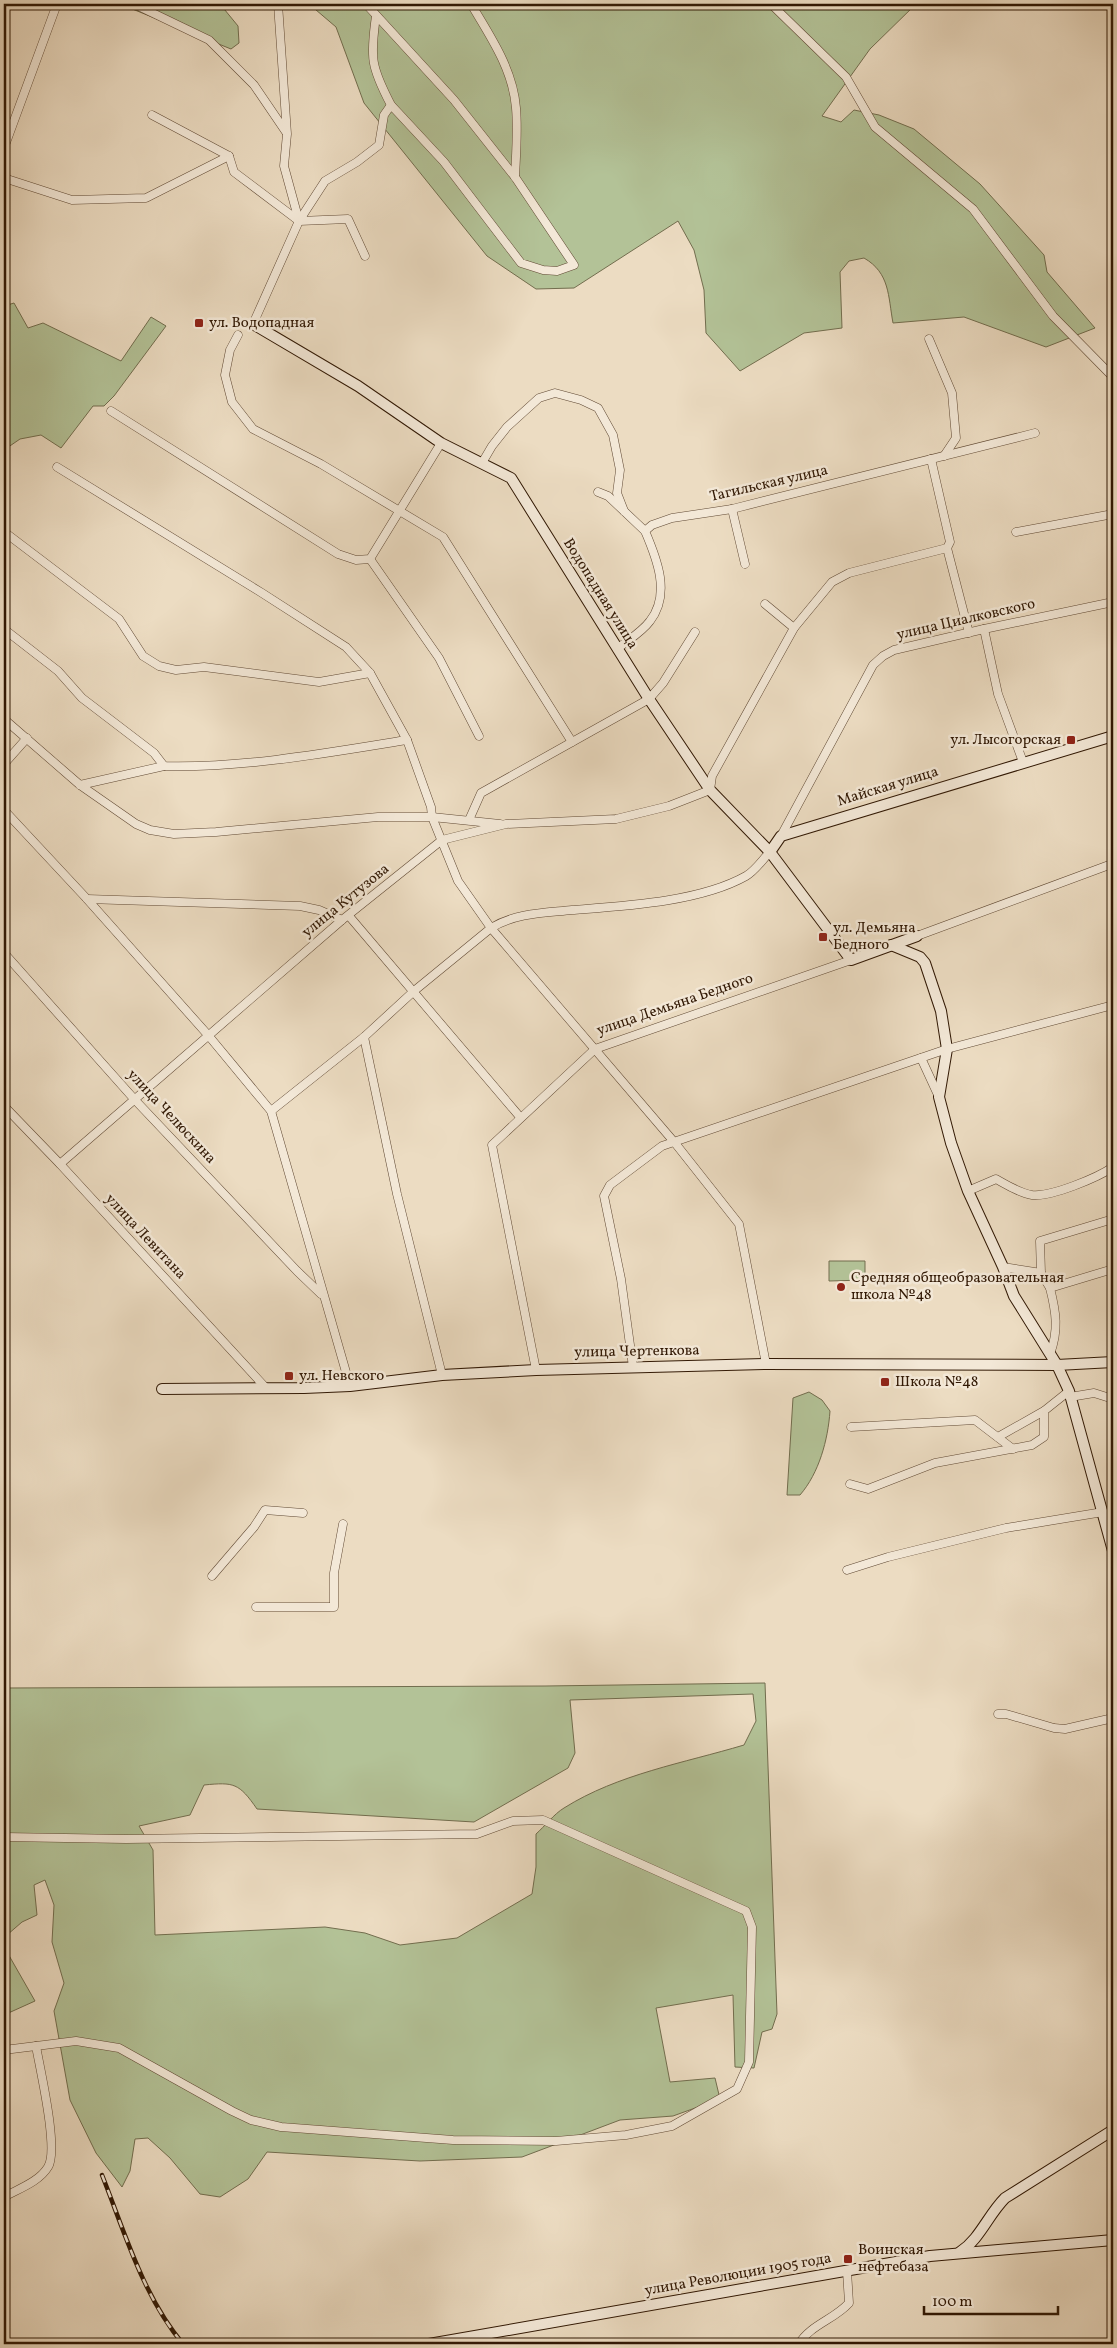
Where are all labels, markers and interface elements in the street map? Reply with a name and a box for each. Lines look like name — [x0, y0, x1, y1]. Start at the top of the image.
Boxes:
place label: ул. Водопадная — [209, 313, 314, 334]
marker: ул. Водопадная — [193, 317, 205, 329]
street label: Тагильская улица — [708, 460, 830, 508]
street label: Водопадная улица — [557, 534, 643, 654]
street label: улица Циалковского — [895, 594, 1037, 646]
place label: ул. Лысогорская — [950, 730, 1061, 751]
marker: ул. Лысогорская — [1065, 734, 1077, 746]
street label: Майская улица — [835, 762, 941, 812]
street label: улица Кутузова — [298, 859, 394, 943]
place label: ул. Демьяна Бедного — [833, 918, 916, 956]
marker: ул. Демьяна Бедного — [817, 931, 829, 943]
street label: улица Демьяна Бедного — [594, 968, 756, 1042]
street label: улица Челюскина — [122, 1065, 220, 1169]
street label: улица Левитана — [100, 1190, 190, 1284]
place label: Средняя общеобразовательная школа №48 — [851, 1268, 1064, 1306]
marker: Средняя общеобразовательная школа №48 — [835, 1281, 847, 1293]
street label: улица Чертенкова — [574, 1340, 700, 1364]
place label: ул. Невского — [299, 1366, 384, 1387]
marker: ул. Невского — [283, 1370, 295, 1382]
place label: Школа №48 — [895, 1372, 978, 1393]
marker: Школа №48 — [879, 1376, 891, 1388]
place label: Воинская нефтебаза — [858, 2240, 929, 2278]
street label: улица Революции 1905 года — [643, 2248, 833, 2302]
marker: Воинская нефтебаза — [842, 2253, 854, 2265]
scale bar — [924, 2283, 1058, 2315]
text: 100 m — [932, 2292, 972, 2313]

